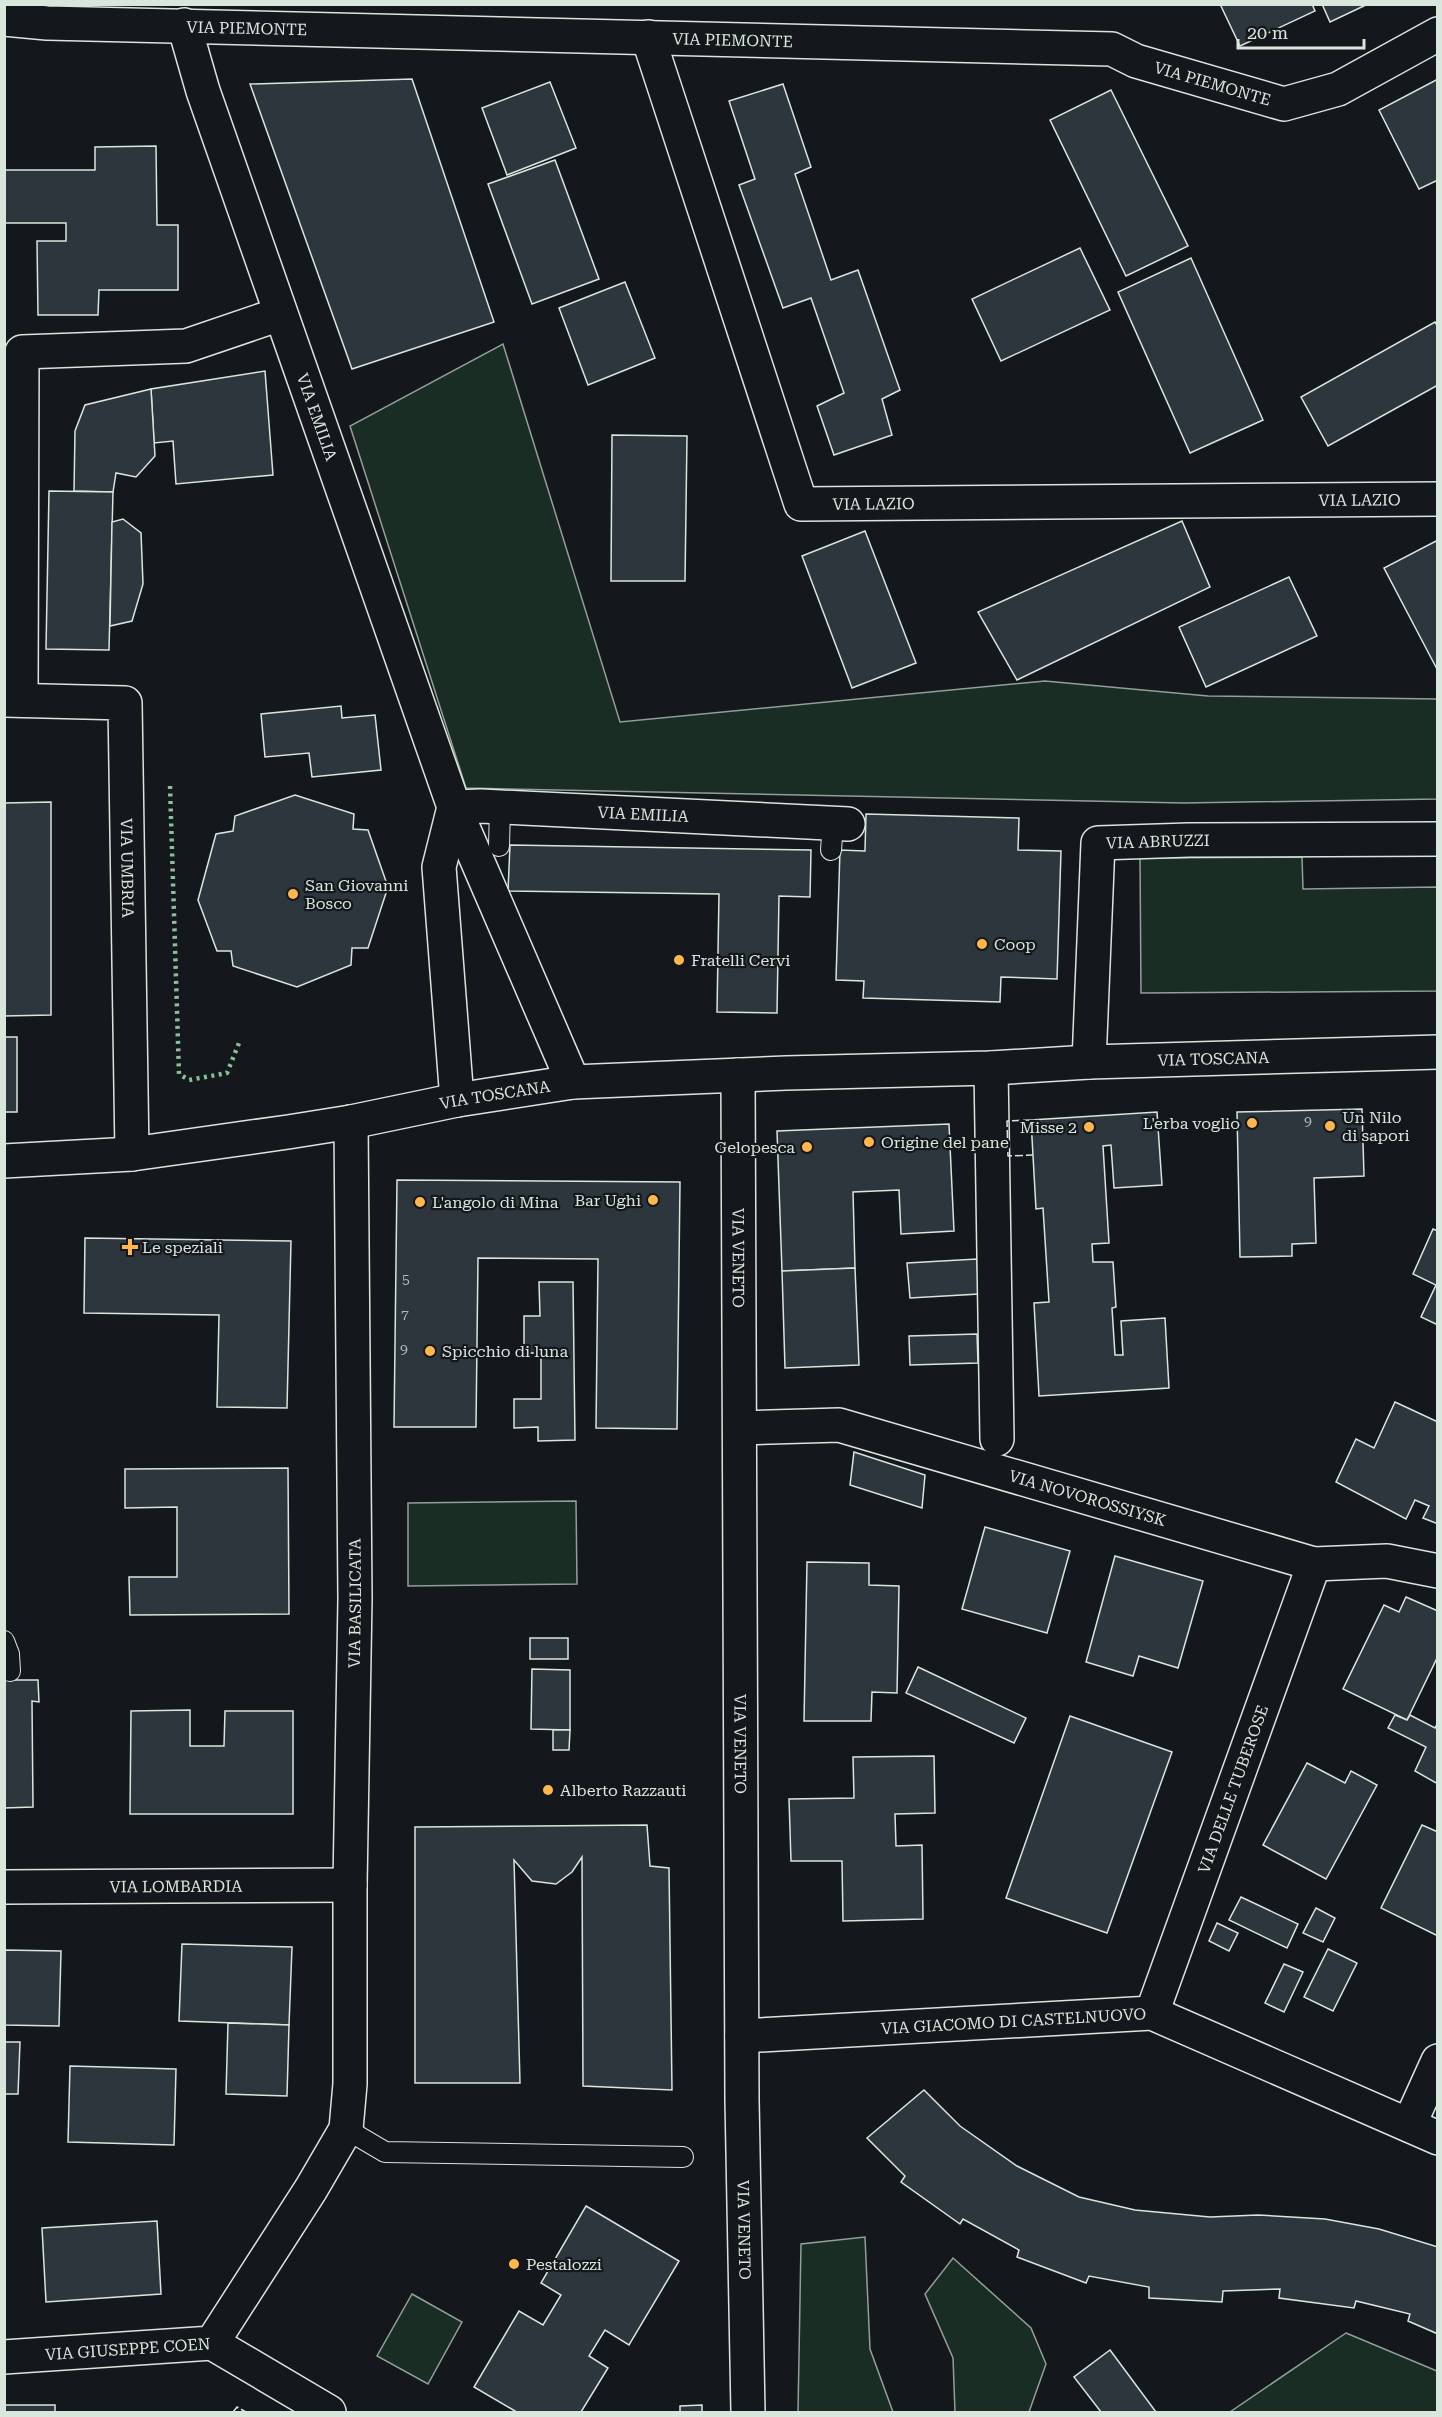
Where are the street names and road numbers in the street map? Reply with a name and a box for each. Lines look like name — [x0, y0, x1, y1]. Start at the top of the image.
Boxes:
street label: VIA PIEMONTE — [186, 17, 307, 39]
street label: VIA PIEMONTE — [672, 29, 793, 51]
street label: VIA PIEMONTE — [1152, 58, 1273, 110]
street label: VIA EMILIA — [293, 371, 341, 464]
street label: VIA LAZIO — [1318, 490, 1401, 510]
street label: VIA LAZIO — [832, 494, 915, 514]
street label: VIA EMILIA — [597, 803, 690, 826]
street label: VIA UMBRIA — [117, 818, 137, 919]
street label: VIA ABRUZZI — [1106, 831, 1210, 853]
street label: VIA TOSCANA — [1157, 1048, 1270, 1070]
street label: VIA TOSCANA — [438, 1077, 552, 1113]
street label: VIA VENETO — [729, 1208, 748, 1308]
street label: VIA NOVOROSSIYSK — [1007, 1466, 1169, 1530]
street label: VIA BASILICATA — [345, 1537, 365, 1668]
street label: VIA VENETO — [730, 1694, 750, 1794]
street label: VIA DELLE TUBEROSE — [1194, 1702, 1272, 1876]
street label: VIA LOMBARDIA — [110, 1877, 243, 1896]
street label: VIA GIACOMO DI CASTELNUOVO — [880, 2004, 1147, 2038]
street label: VIA VENETO — [734, 2180, 754, 2280]
street label: VIA GIUSEPPE COEN — [44, 2334, 211, 2364]

